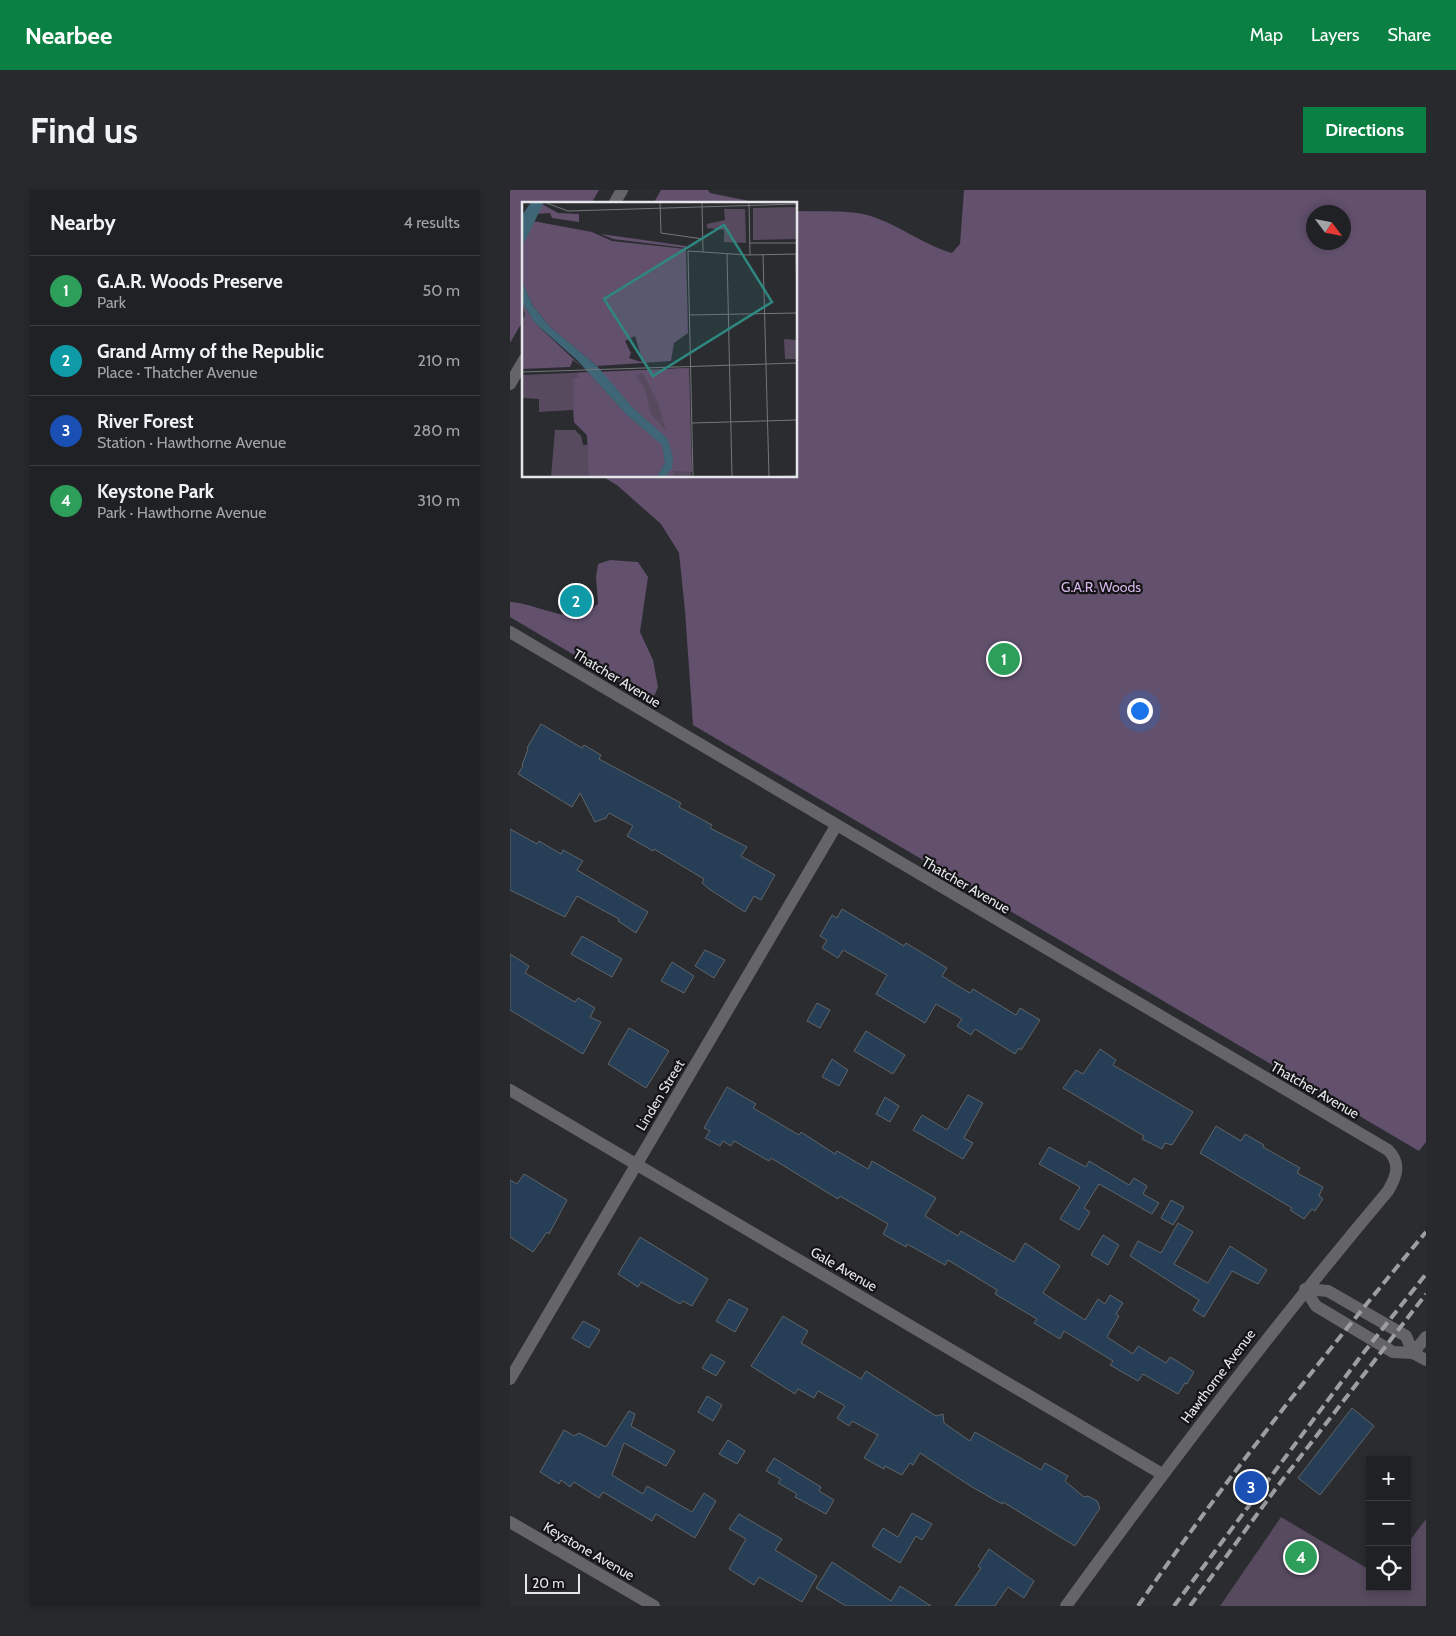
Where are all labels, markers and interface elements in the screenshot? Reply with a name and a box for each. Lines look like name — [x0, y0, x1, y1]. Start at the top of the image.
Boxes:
text: Nearbee — [25, 21, 112, 50]
text: Map — [1250, 24, 1283, 46]
text: Layers — [1311, 24, 1360, 46]
text: Share — [1388, 24, 1431, 46]
button: Directions — [1303, 107, 1426, 153]
text: Find us — [30, 109, 138, 152]
inset map — [522, 202, 798, 478]
north arrow — [1306, 205, 1351, 250]
text: Nearby — [50, 210, 116, 235]
text: 4 results — [403, 213, 460, 232]
text: G.A.R. Woods Preserve — [97, 270, 283, 293]
text: 1 — [63, 281, 69, 300]
text: 50 m — [423, 281, 460, 300]
text: Park — [97, 293, 126, 312]
text: Grand Army of the Republic — [97, 340, 324, 363]
text: 2 — [62, 351, 70, 370]
text: 210 m — [418, 351, 460, 370]
text: Place · Thatcher Avenue — [97, 363, 257, 382]
text: River Forest — [97, 410, 194, 433]
text: 3 — [62, 421, 70, 440]
text: 280 m — [413, 421, 460, 440]
text: Station · Hawthorne Avenue — [97, 433, 286, 452]
text: Keystone Park — [97, 480, 214, 503]
text: 4 — [61, 491, 71, 510]
text: 310 m — [417, 491, 460, 510]
text: Park · Hawthorne Avenue — [97, 503, 266, 522]
park label: G.A.R. Woods — [1061, 578, 1141, 596]
pin: 2 — [560, 582, 592, 620]
pin: 1 — [988, 640, 1020, 678]
street label: Thatcher Avenue — [570, 645, 664, 711]
your location — [1127, 698, 1153, 724]
street label: Thatcher Avenue — [919, 852, 1013, 918]
street label: Linden Street — [632, 1056, 688, 1134]
street label: Thatcher Avenue — [1268, 1057, 1362, 1123]
street label: Gale Avenue — [807, 1243, 881, 1295]
street label: Hawthorne Avenue — [1177, 1325, 1259, 1427]
map controls — [1366, 1456, 1411, 1591]
button: + — [1366, 1456, 1411, 1501]
pin: 3 — [1235, 1468, 1267, 1506]
button: − — [1366, 1501, 1411, 1546]
street label: Keystone Avenue — [540, 1518, 638, 1584]
pin: 4 — [1285, 1538, 1317, 1576]
button: locate — [1366, 1546, 1411, 1591]
scale bar — [525, 1571, 580, 1594]
text: 20 m — [532, 1574, 565, 1592]

